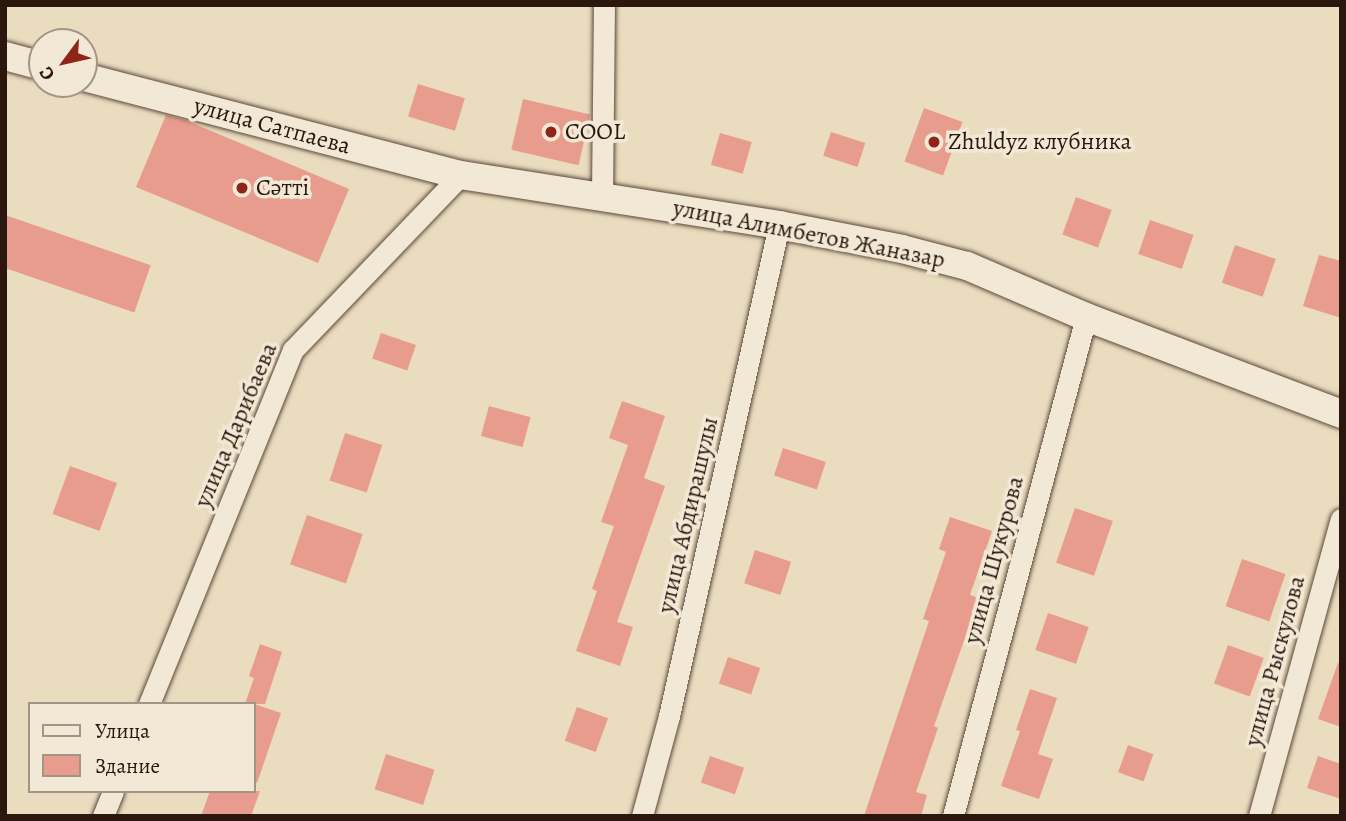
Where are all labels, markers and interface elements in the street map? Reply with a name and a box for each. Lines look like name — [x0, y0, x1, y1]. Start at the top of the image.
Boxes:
north arrow — [28, 28, 98, 98]
text: С — [33, 61, 61, 85]
street label: улица Сатпаева — [191, 91, 353, 161]
place label: COOL — [565, 118, 625, 146]
marker: COOL — [543, 124, 559, 140]
place label: Zhuldyz клубника — [948, 128, 1132, 156]
marker: Zhuldyz клубника — [926, 134, 942, 150]
place label: Сәтті — [256, 174, 309, 202]
marker: Сәтті — [234, 180, 250, 196]
street label: улица Алимбетов Жаназар — [671, 193, 947, 275]
street label: улица Дарибаева — [188, 338, 284, 512]
street label: улица Абдирашулы — [651, 414, 725, 616]
street label: улица Шукурова — [958, 473, 1030, 647]
street label: улица Рыскулова — [1238, 573, 1312, 749]
legend — [28, 702, 256, 793]
text: Улица — [95, 717, 150, 745]
text: Здание — [95, 752, 160, 780]

